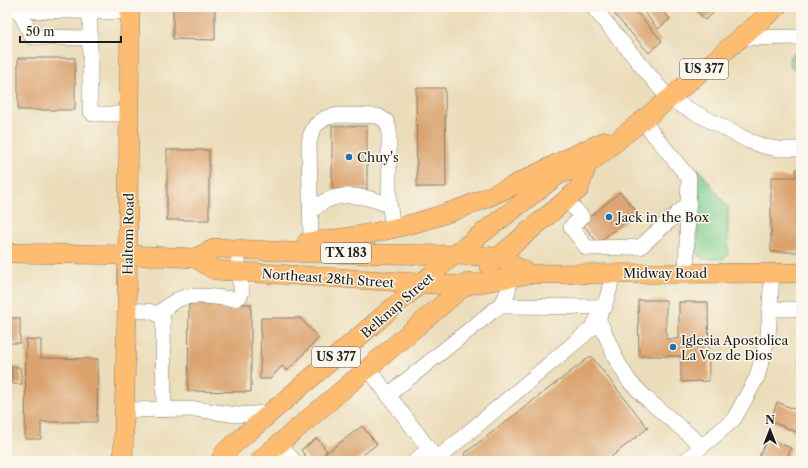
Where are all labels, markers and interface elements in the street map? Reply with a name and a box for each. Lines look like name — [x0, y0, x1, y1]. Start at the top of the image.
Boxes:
scale bar — [20, 18, 121, 44]
text: 50 m — [26, 24, 55, 39]
road number: US 377 — [680, 59, 728, 79]
place label: Chuy's — [357, 149, 399, 165]
marker: Chuy's — [344, 152, 354, 162]
street label: Haltom Road — [119, 193, 137, 275]
place label: Jack in the Box — [615, 209, 710, 225]
marker: Jack in the Box — [604, 212, 614, 222]
road number: TX 183 — [321, 243, 371, 263]
street label: Northeast 28th Street — [261, 265, 395, 291]
street label: Midway Road — [623, 265, 707, 281]
street label: Belknap Street — [357, 269, 437, 341]
place label: Iglesia Apostolica La Voz de Dios — [681, 332, 788, 363]
marker: Iglesia Apostolica La Voz de Dios — [668, 342, 678, 352]
road number: US 377 — [312, 347, 360, 367]
north arrow — [750, 410, 790, 450]
text: N — [765, 413, 775, 427]

